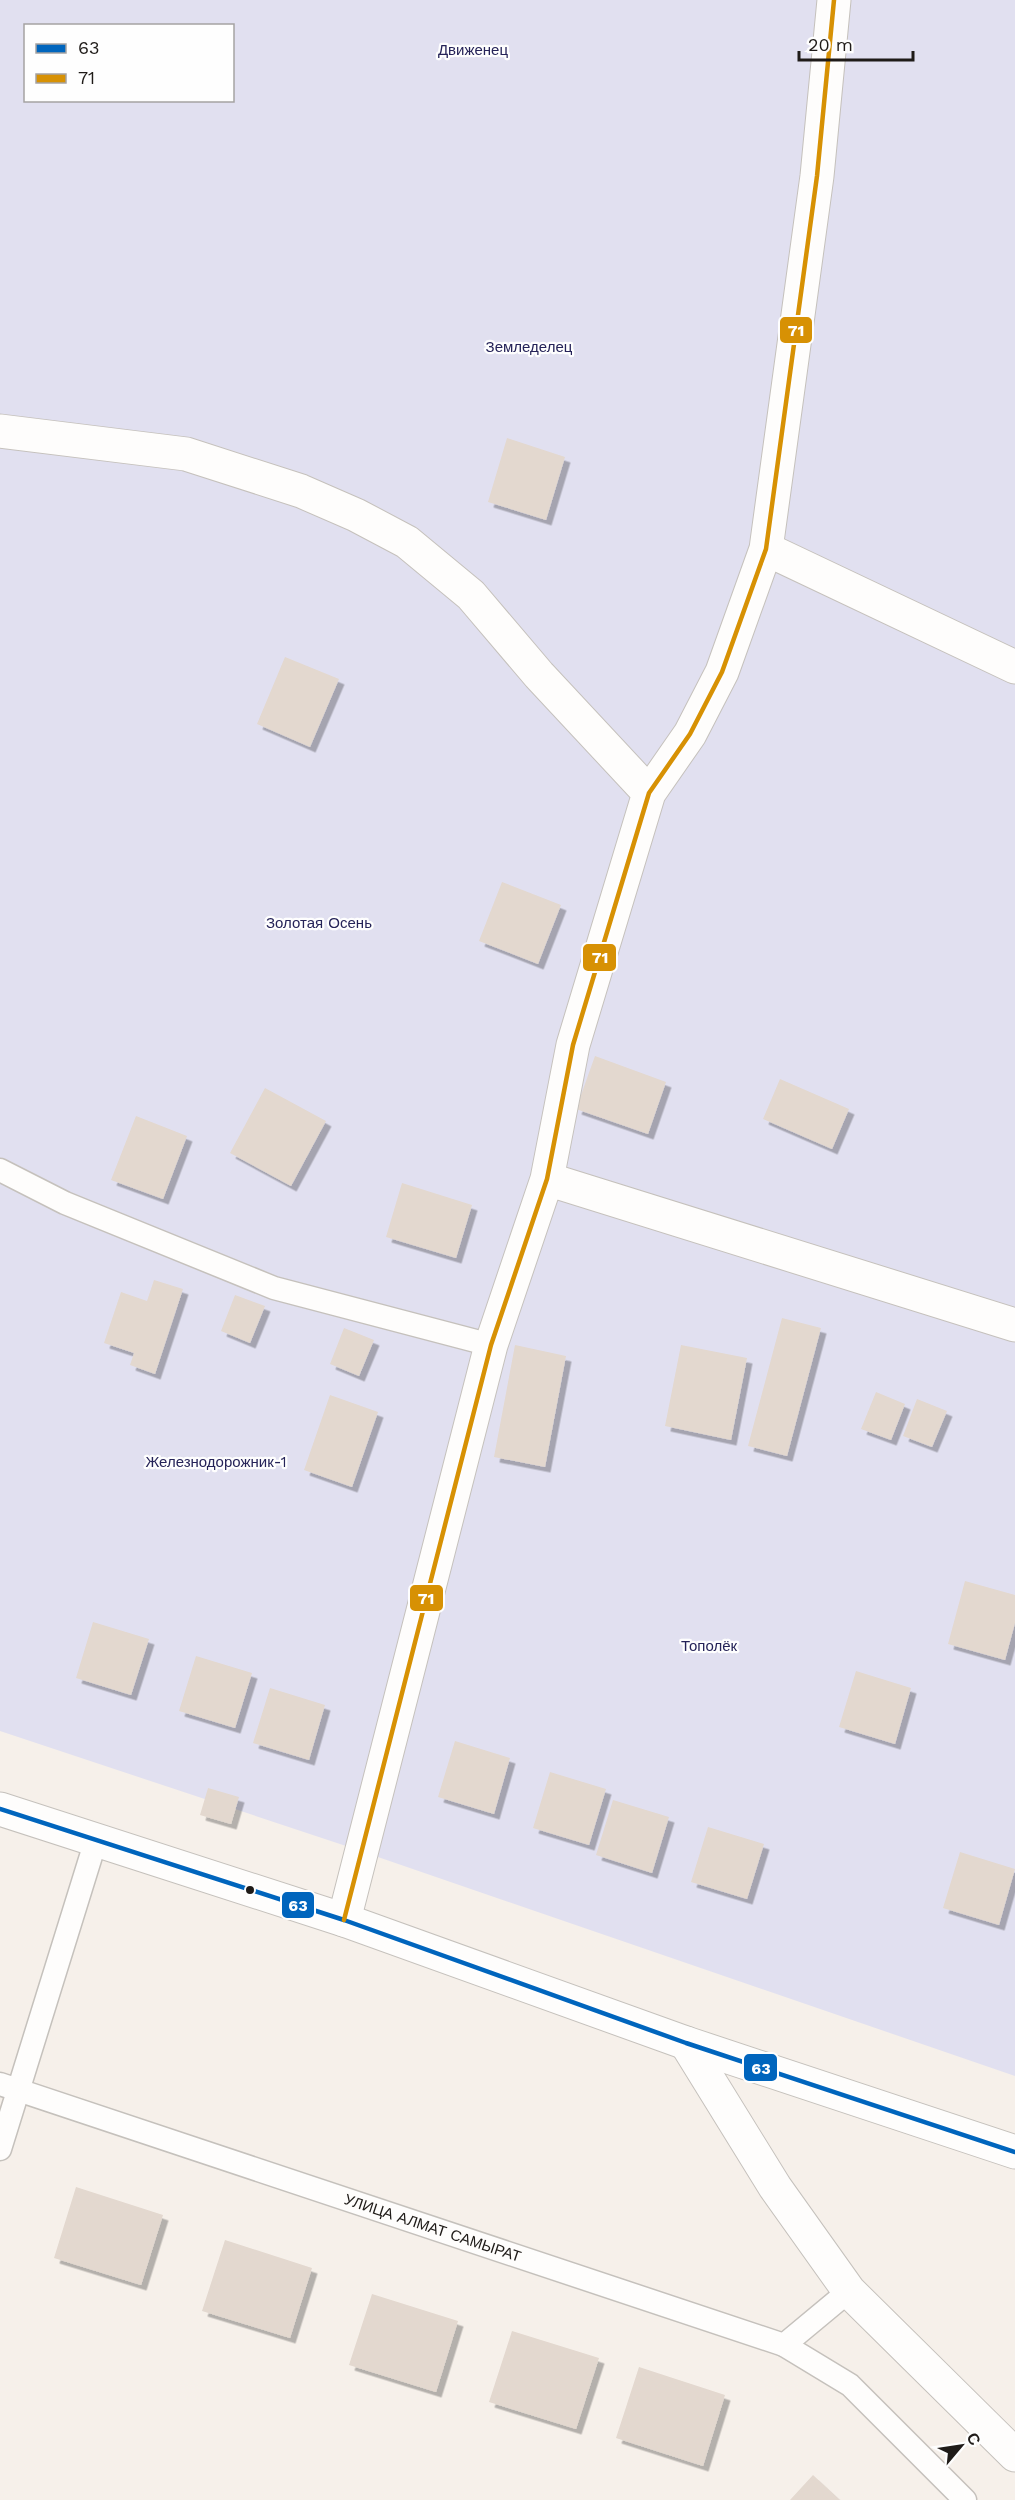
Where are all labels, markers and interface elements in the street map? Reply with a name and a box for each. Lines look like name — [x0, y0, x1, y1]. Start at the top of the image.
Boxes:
legend — [24, 24, 234, 102]
scale bar — [799, 24, 913, 62]
text: 20 m — [808, 34, 853, 55]
text: 63 — [78, 37, 99, 58]
park label: Движенец — [438, 41, 508, 59]
text: 71 — [78, 67, 95, 88]
line badge: 71 — [779, 316, 813, 344]
text: 71 — [788, 321, 804, 340]
park label: Земледелец — [486, 338, 573, 356]
park label: Золотая Осень — [266, 914, 372, 932]
line badge: 71 — [582, 943, 617, 972]
text: 71 — [592, 948, 608, 967]
park label: Железнодорожник-1 — [145, 1453, 287, 1471]
line badge: 71 — [409, 1584, 444, 1612]
text: 71 — [418, 1589, 434, 1608]
park label: Тополёк — [681, 1637, 737, 1655]
unlabelled marker — [244, 1884, 256, 1896]
line badge: 63 — [281, 1891, 315, 1919]
text: 63 — [288, 1896, 308, 1915]
line badge: 63 — [743, 2053, 778, 2082]
text: 63 — [751, 2059, 771, 2078]
street label: УЛИЦА АЛМАТ САМЫРАТ — [342, 2190, 523, 2266]
north arrow — [931, 2416, 991, 2476]
text: С — [963, 2429, 985, 2449]

